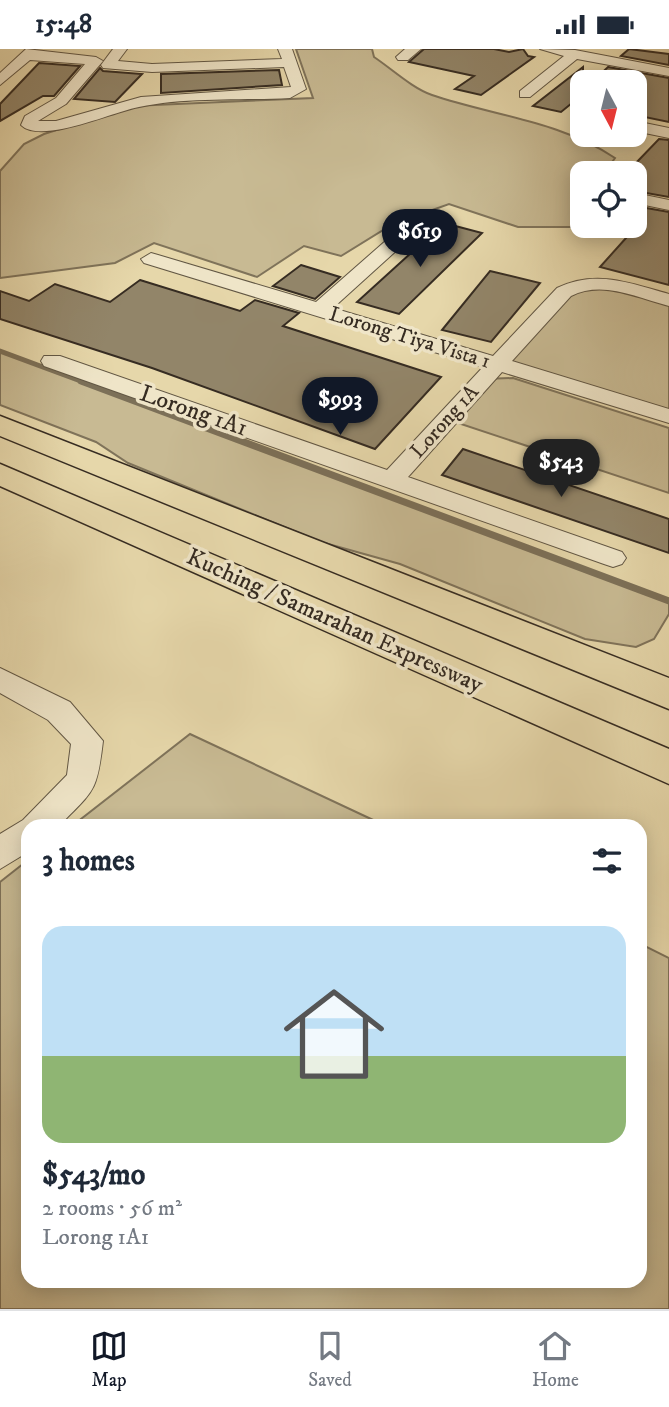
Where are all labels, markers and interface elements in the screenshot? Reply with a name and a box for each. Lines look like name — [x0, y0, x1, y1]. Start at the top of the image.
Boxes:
text: 15:48 — [35, 8, 92, 41]
north arrow — [570, 70, 648, 147]
map controls — [570, 70, 647, 238]
button: locate — [570, 161, 647, 238]
pin: $619 — [379, 209, 461, 269]
text: $619 — [398, 217, 442, 246]
street label: Lorong Tiya Vista 1 — [326, 301, 493, 375]
pin: $993 — [299, 377, 381, 437]
street label: Lorong 1A1 — [136, 379, 251, 443]
street label: Lorong 1A — [405, 379, 485, 464]
text: $993 — [318, 385, 362, 414]
pin: $543 — [520, 440, 602, 499]
text: $543 — [539, 447, 583, 476]
street label: Kuching / Samarahan Expressway — [182, 542, 488, 700]
icon: filters — [588, 842, 626, 880]
text: 3 homes — [42, 843, 135, 880]
icon: home — [271, 971, 397, 1097]
text: $543/mo — [42, 1157, 145, 1194]
text: 2 rooms · 56 m² — [42, 1194, 182, 1223]
text: Lorong 1A1 — [42, 1223, 149, 1252]
tab: Map — [90, 1327, 128, 1392]
tab: Saved — [308, 1327, 352, 1392]
tab: Home — [532, 1327, 579, 1392]

